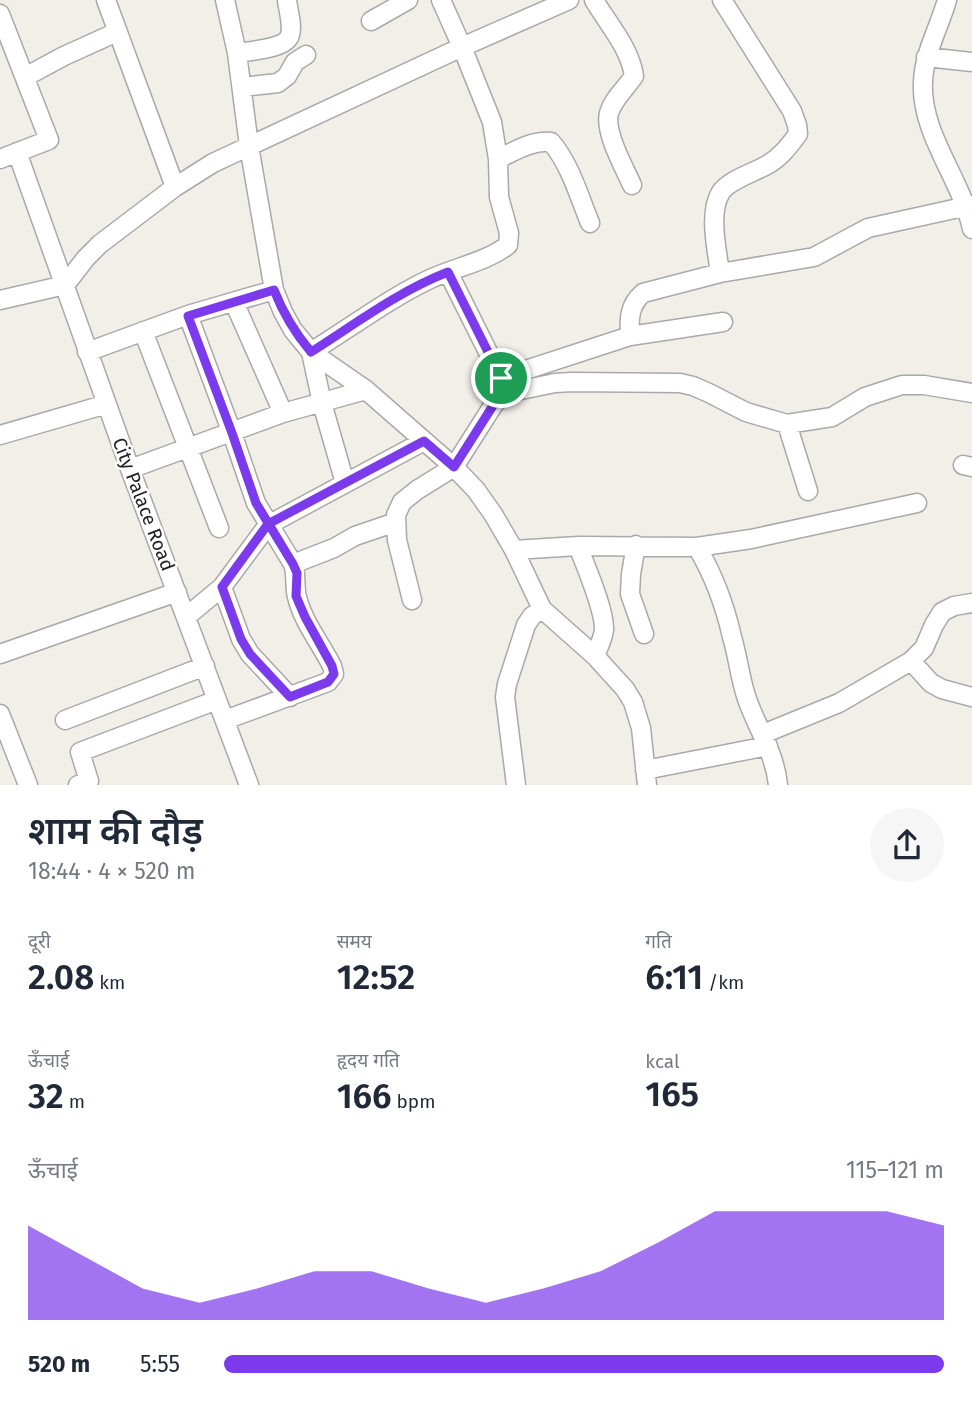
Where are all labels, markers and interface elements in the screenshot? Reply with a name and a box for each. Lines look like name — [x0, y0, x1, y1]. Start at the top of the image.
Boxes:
pin — [471, 348, 531, 408]
icon: arrive — [482, 359, 520, 397]
street label: City Palace Road — [108, 434, 180, 574]
text: शाम की दौड़ — [28, 808, 203, 854]
button: share — [870, 808, 944, 882]
text: 18:44 · 4 × 520 m — [28, 857, 195, 885]
text: दूरी — [28, 930, 51, 953]
text: समय — [337, 930, 372, 953]
text: गति — [645, 930, 672, 953]
text: 2.08 — [28, 956, 94, 998]
text: 12:52 — [337, 956, 415, 998]
text: 6:11 — [645, 956, 703, 998]
text: km — [94, 971, 125, 994]
text: /km — [703, 971, 744, 994]
text: ऊँचाई — [28, 1049, 69, 1072]
text: हृदय गति — [337, 1049, 400, 1072]
text: kcal — [645, 1050, 680, 1073]
text: 165 — [645, 1073, 699, 1115]
text: 32 — [28, 1075, 64, 1117]
text: 166 — [337, 1075, 392, 1117]
text: m — [64, 1090, 85, 1113]
text: bpm — [392, 1090, 435, 1113]
text: ऊँचाई — [28, 1156, 78, 1184]
text: 115–121 m — [846, 1156, 944, 1184]
text: 520 m — [28, 1350, 90, 1378]
text: 5:55 — [140, 1350, 180, 1378]

